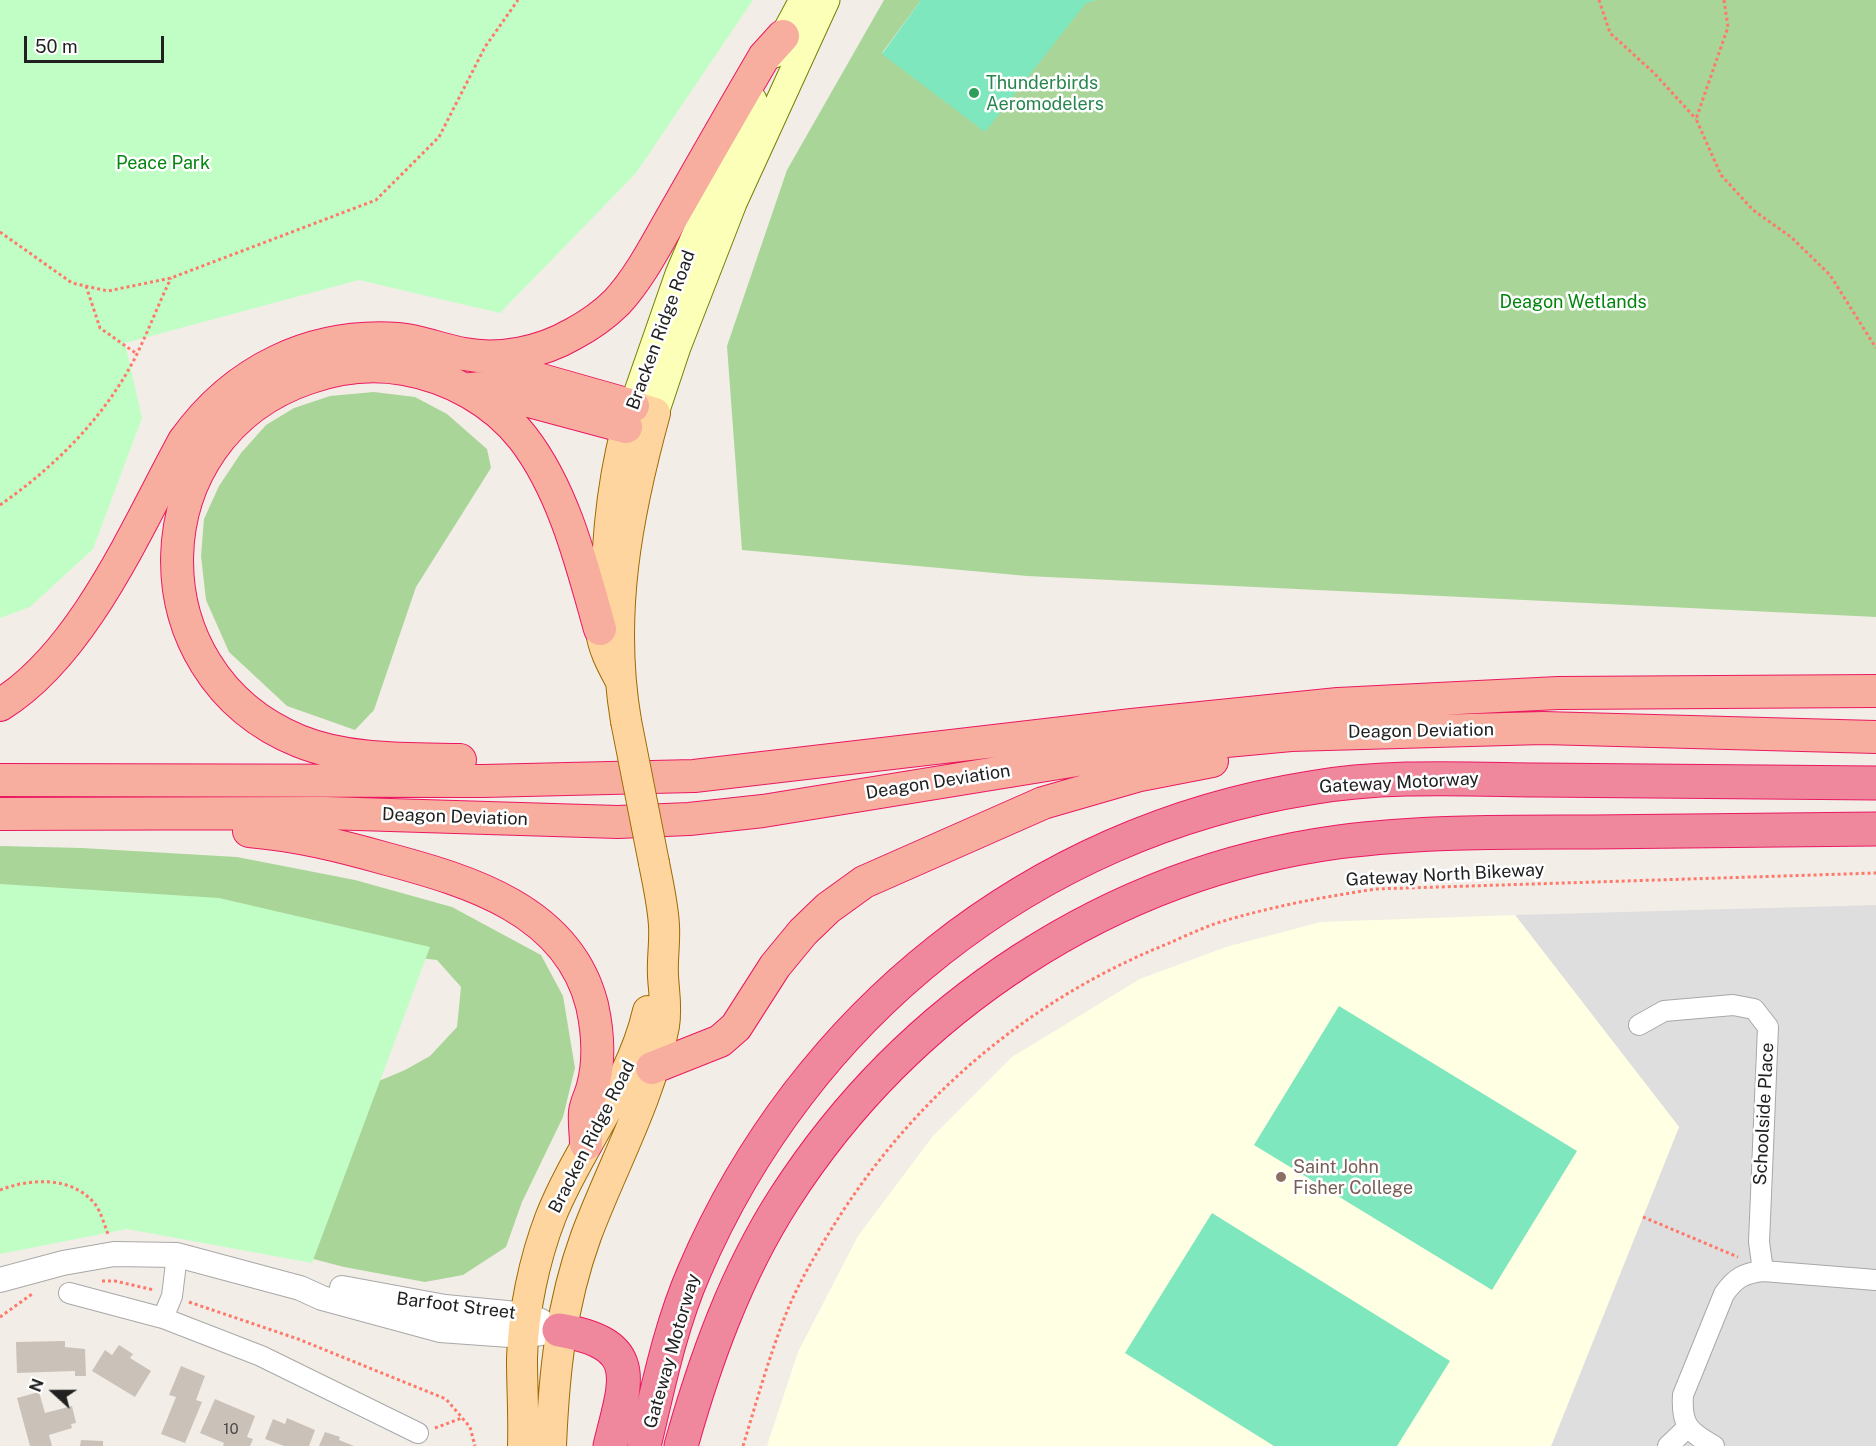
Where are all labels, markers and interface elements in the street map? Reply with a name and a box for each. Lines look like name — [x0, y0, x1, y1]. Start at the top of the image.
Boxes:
scale bar — [27, 24, 166, 62]
text: 50 m — [35, 36, 78, 57]
place label: Thunderbirds Aeromodelers — [986, 72, 1104, 115]
marker: Thunderbirds Aeromodelers — [967, 86, 981, 100]
park label: Peace Park — [116, 152, 210, 174]
street label: Bracken Ridge Road — [622, 247, 700, 413]
park label: Deagon Wetlands — [1499, 291, 1647, 313]
street label: Deagon Deviation — [1348, 719, 1494, 743]
street label: Deagon Deviation — [864, 760, 1012, 804]
street label: Gateway Motorway — [1319, 768, 1479, 798]
street label: Deagon Deviation — [382, 804, 528, 830]
street label: Gateway North Bikeway — [1345, 859, 1545, 891]
street label: Schoolside Place — [1749, 1042, 1779, 1186]
street label: Bracken Ridge Road — [544, 1057, 640, 1217]
place label: Saint John Fisher College — [1293, 1156, 1413, 1198]
marker: Saint John Fisher College — [1274, 1170, 1288, 1184]
street label: Gateway Motorway — [640, 1271, 704, 1431]
street label: Barfoot Street — [395, 1288, 517, 1324]
north arrow — [24, 1362, 84, 1422]
text: N — [26, 1376, 48, 1395]
house number: 10 — [223, 1420, 239, 1438]

